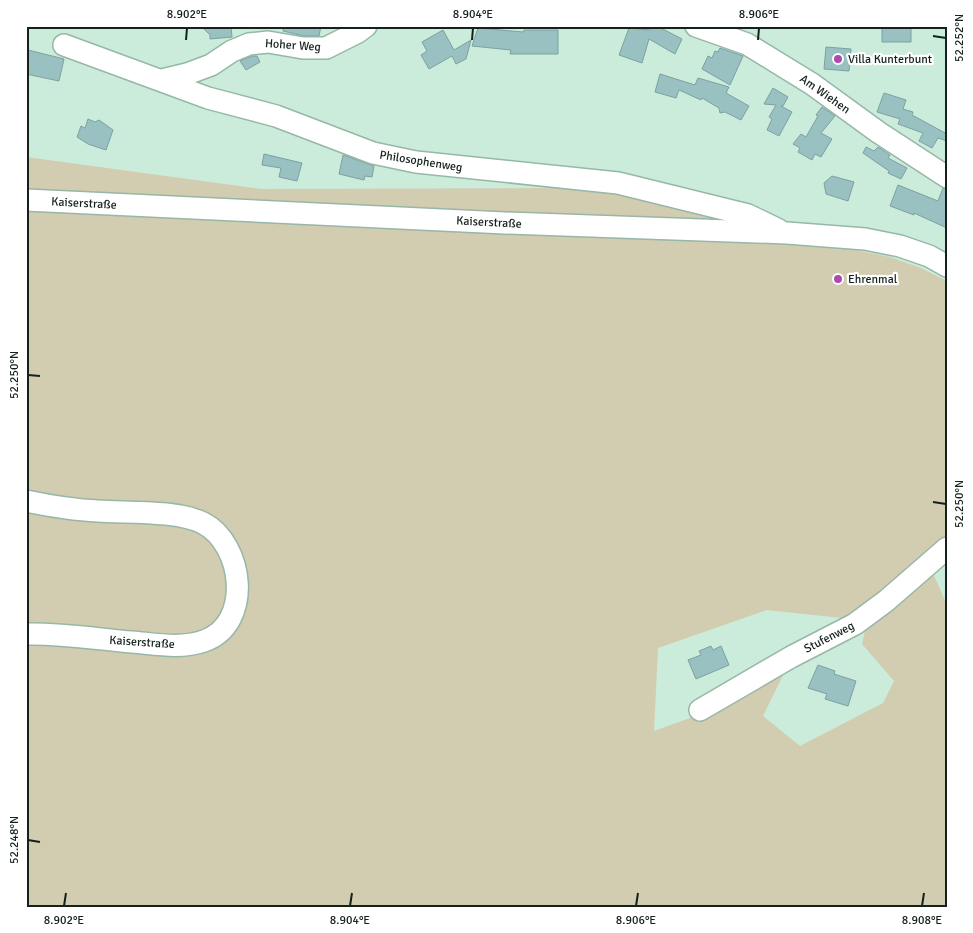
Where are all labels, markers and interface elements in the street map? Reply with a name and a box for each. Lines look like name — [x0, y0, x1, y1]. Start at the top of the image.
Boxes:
text: 8.902°E — [167, 7, 207, 22]
text: 8.904°E — [453, 7, 493, 22]
text: 8.906°E — [739, 7, 779, 22]
text: 52.252°N — [952, 14, 967, 62]
street label: Hoher Weg — [265, 36, 321, 55]
place label: Villa Kunterbunt — [848, 52, 932, 67]
marker: Villa Kunterbunt — [832, 53, 844, 65]
street label: Am Wiehen — [797, 72, 853, 117]
street label: Philosophenweg — [378, 148, 464, 175]
street label: Kaiserstraße — [51, 194, 117, 213]
street label: Kaiserstraße — [456, 213, 522, 232]
place label: Ehrenmal — [848, 272, 898, 287]
marker: Ehrenmal — [832, 273, 844, 285]
text: 52.250°N — [7, 351, 22, 399]
text: 52.250°N — [952, 480, 967, 528]
street label: Stufenweg — [802, 618, 857, 657]
street label: Kaiserstraße — [109, 633, 175, 652]
text: 52.248°N — [7, 816, 22, 864]
text: 8.902°E — [44, 913, 84, 928]
text: 8.904°E — [330, 913, 370, 928]
text: 8.906°E — [616, 913, 656, 928]
text: 8.908°E — [902, 913, 942, 928]

